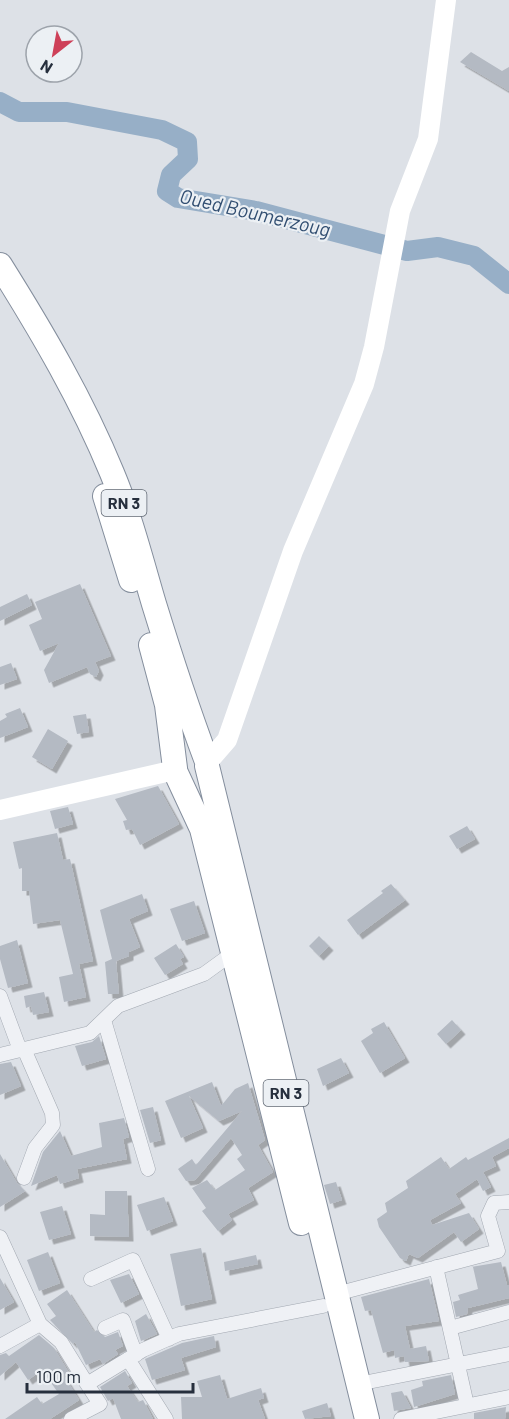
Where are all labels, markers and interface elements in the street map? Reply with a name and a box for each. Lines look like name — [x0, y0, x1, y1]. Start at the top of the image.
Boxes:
north arrow — [24, 24, 84, 84]
text: N — [37, 56, 55, 78]
water label: Oued Boumerzoug — [178, 183, 333, 241]
road number: RN 3 — [102, 490, 146, 516]
road number: RN 3 — [264, 1080, 308, 1106]
scale bar — [27, 1356, 194, 1394]
text: 100 m — [36, 1365, 81, 1387]

